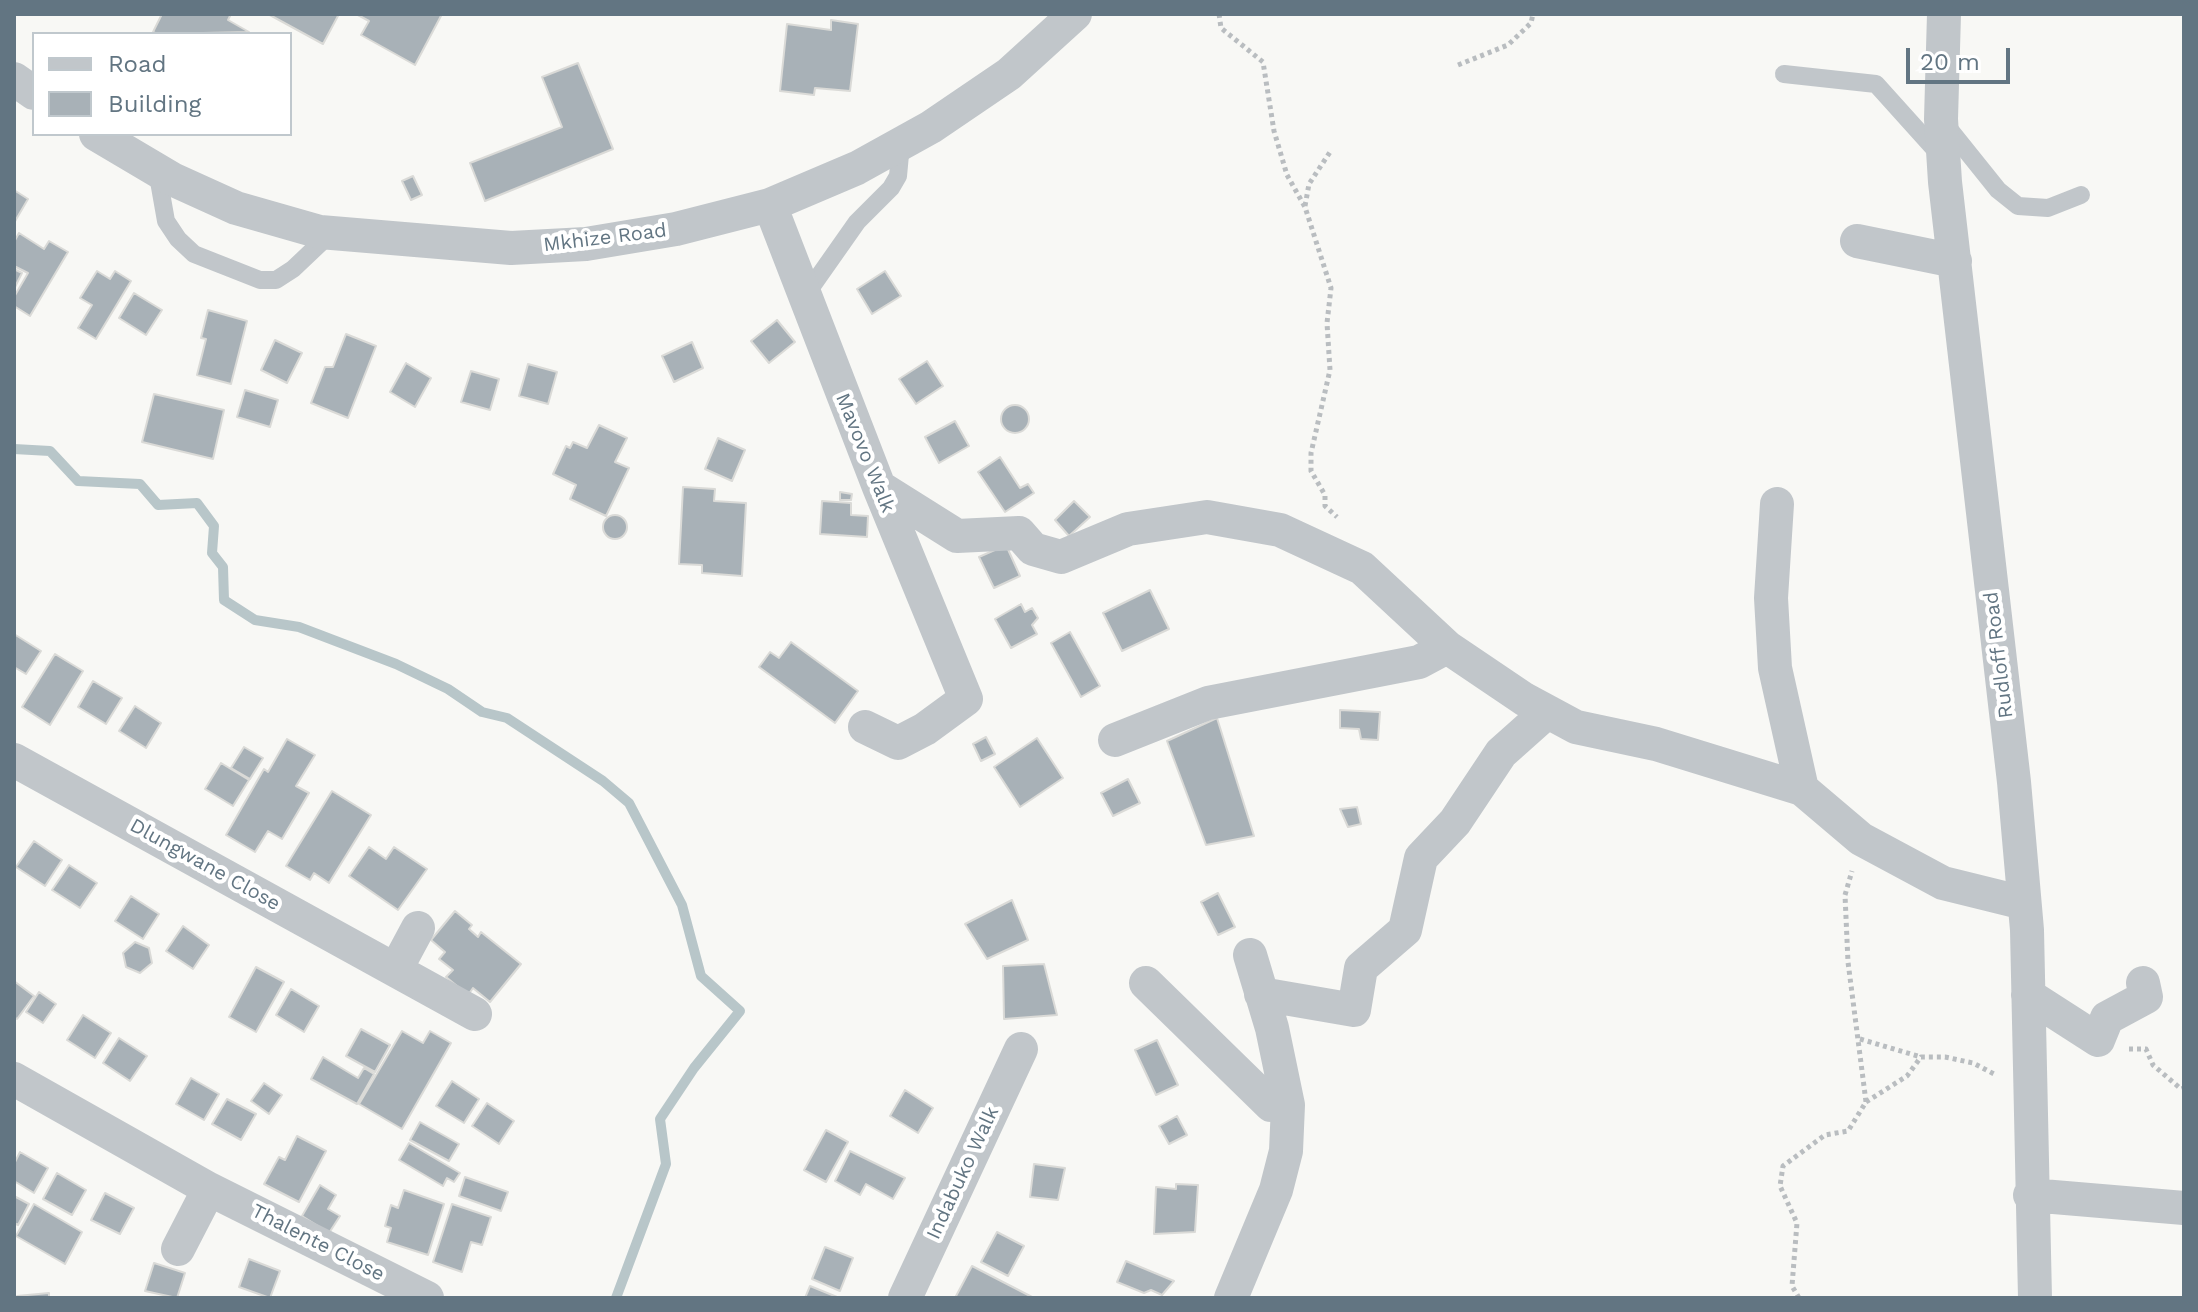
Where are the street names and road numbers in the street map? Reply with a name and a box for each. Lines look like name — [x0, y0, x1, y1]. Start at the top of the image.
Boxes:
street label: Mkhize Road — [542, 219, 668, 257]
street label: Mavovo Walk — [830, 390, 900, 516]
street label: Rudloff Road — [1979, 590, 2019, 720]
street label: Dlungwane Close — [126, 814, 284, 916]
street label: Indabuko Walk — [922, 1103, 1004, 1243]
street label: Thalente Close — [248, 1199, 388, 1287]

